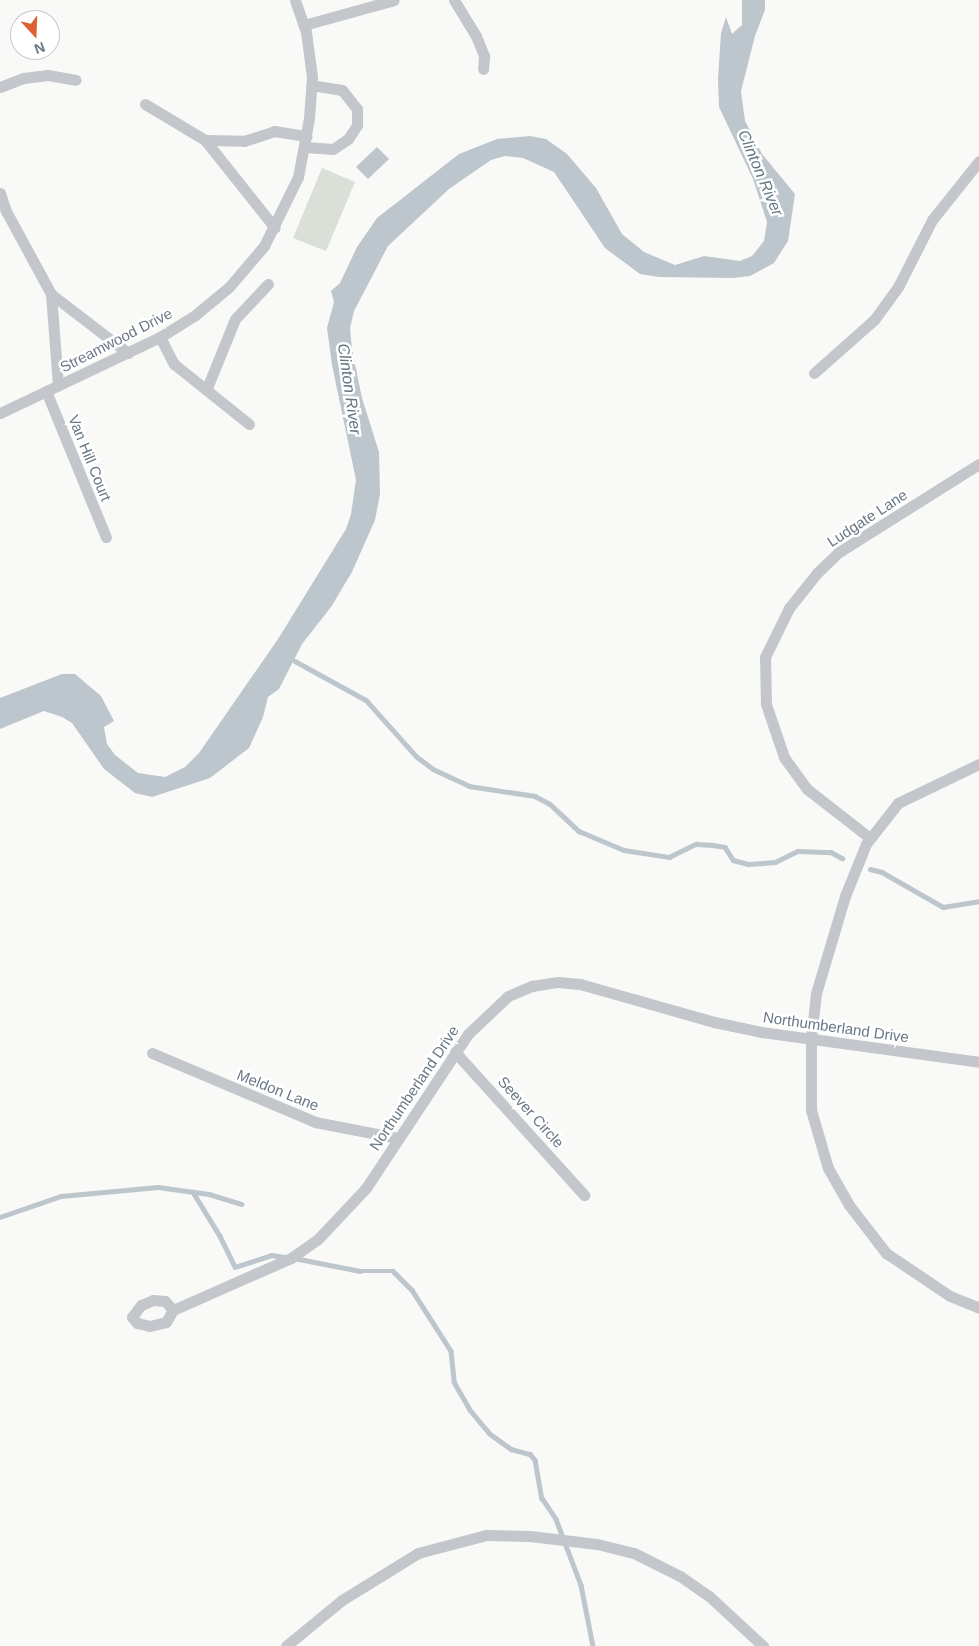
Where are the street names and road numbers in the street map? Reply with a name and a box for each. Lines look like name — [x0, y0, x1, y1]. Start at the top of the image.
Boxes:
street label: Streamwood Drive — [57, 304, 175, 376]
street label: Van Hill Court — [65, 412, 115, 504]
street label: Ludgate Lane — [824, 485, 910, 551]
street label: Northumberland Drive — [762, 1008, 910, 1046]
street label: Northumberland Drive — [366, 1022, 462, 1154]
street label: Meldon Lane — [234, 1065, 322, 1115]
street label: Seever Circle — [494, 1073, 568, 1151]

